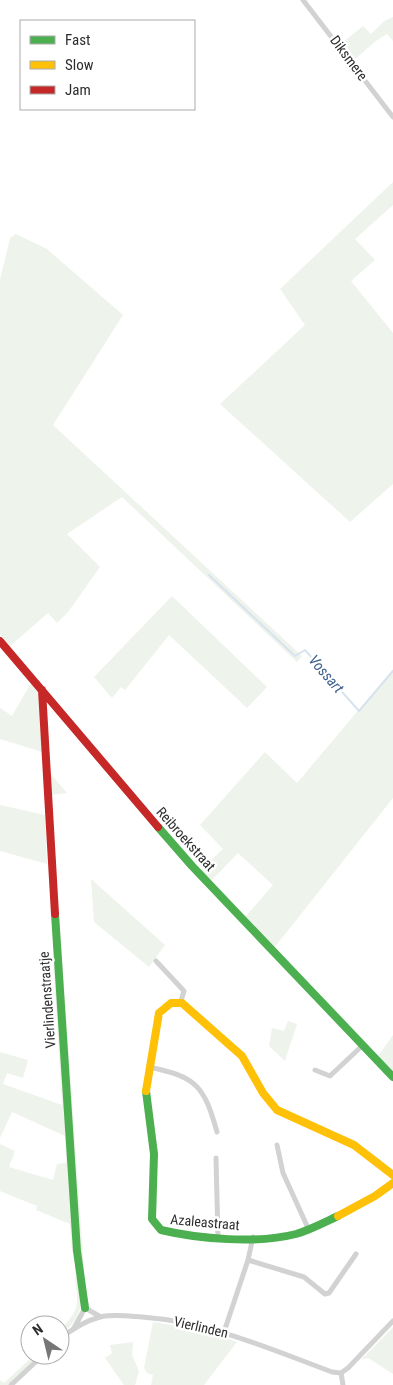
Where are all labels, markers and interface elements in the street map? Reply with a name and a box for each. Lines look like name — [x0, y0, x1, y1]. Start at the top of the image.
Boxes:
legend — [20, 20, 195, 110]
text: Fast — [65, 31, 90, 49]
street label: Diksmere — [327, 33, 371, 84]
text: Slow — [65, 56, 94, 74]
text: Jam — [65, 81, 91, 99]
water label: Vossart — [305, 651, 348, 697]
street label: Reibroekstraat — [153, 804, 219, 874]
street label: Vierlindenstraatje — [36, 951, 58, 1049]
street label: Azaleastraat — [170, 1211, 240, 1233]
street label: Vierlinden — [172, 1313, 230, 1341]
north arrow — [20, 1315, 70, 1365]
text: N — [29, 1320, 46, 1338]

